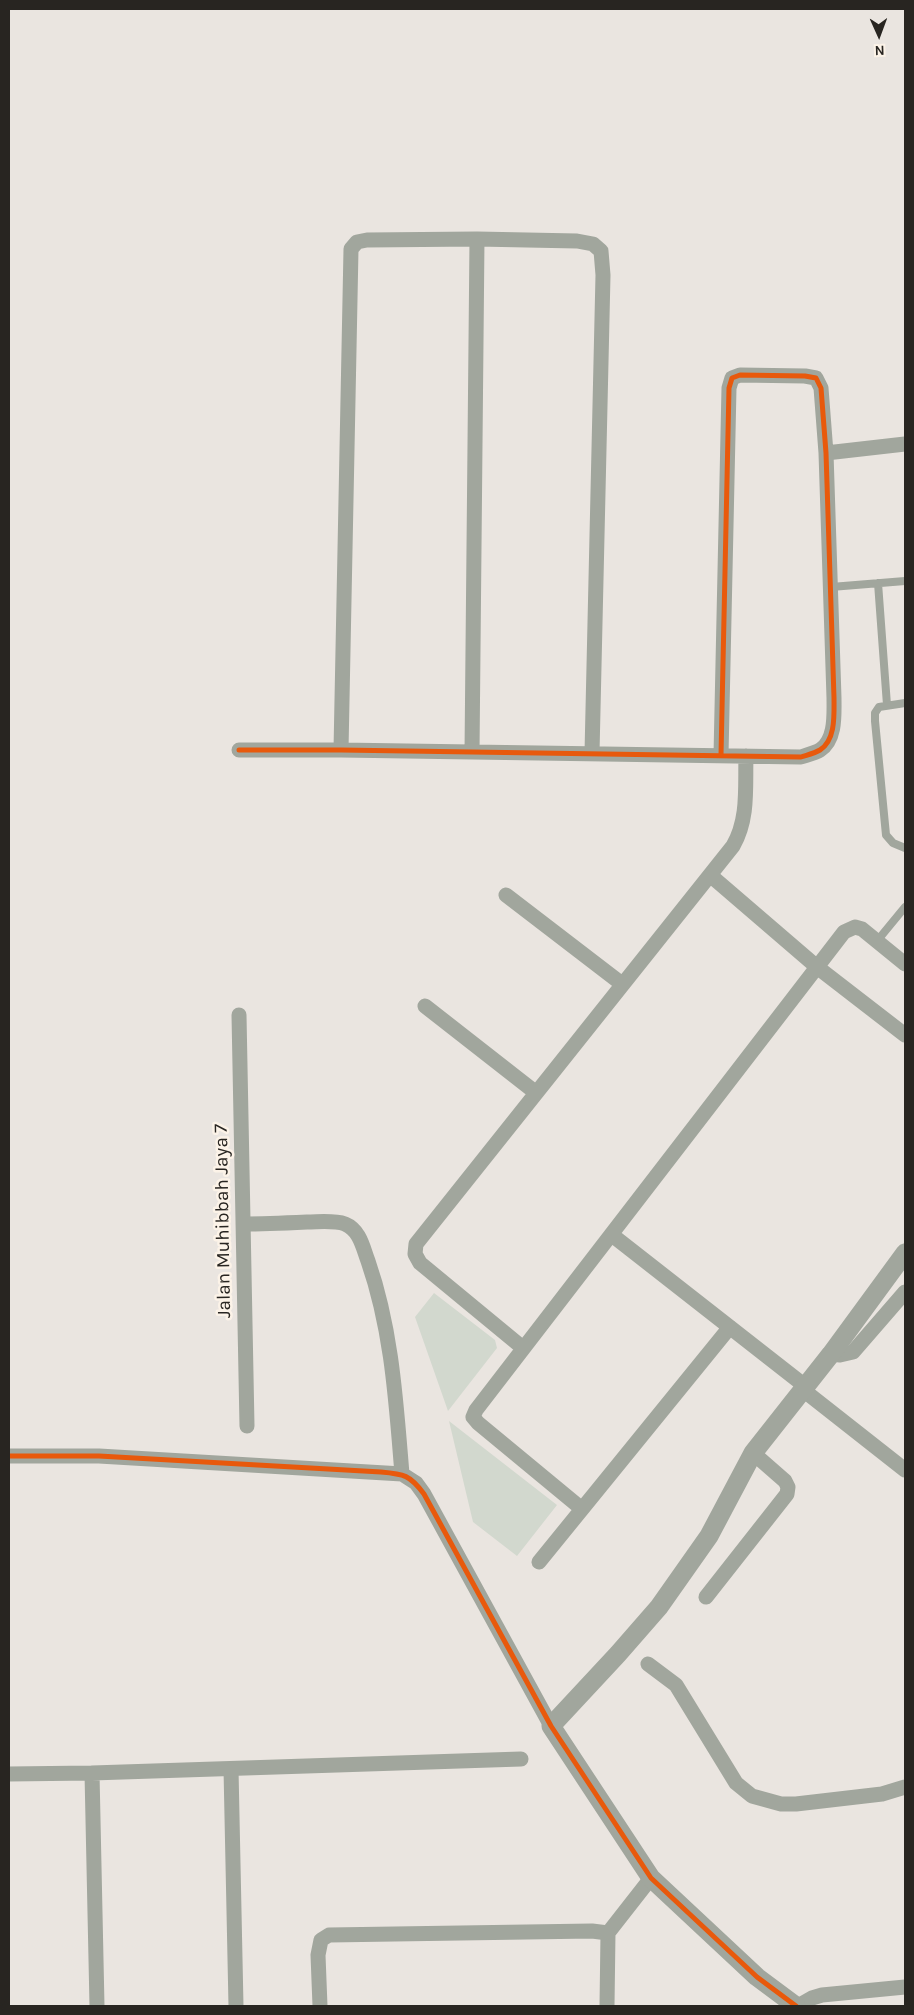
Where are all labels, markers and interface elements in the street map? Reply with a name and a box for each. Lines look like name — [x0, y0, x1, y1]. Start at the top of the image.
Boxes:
north arrow — [854, 10, 904, 60]
text: N — [874, 42, 885, 59]
street label: Jalan Muhibbah Jaya 7 — [210, 1124, 236, 1318]

